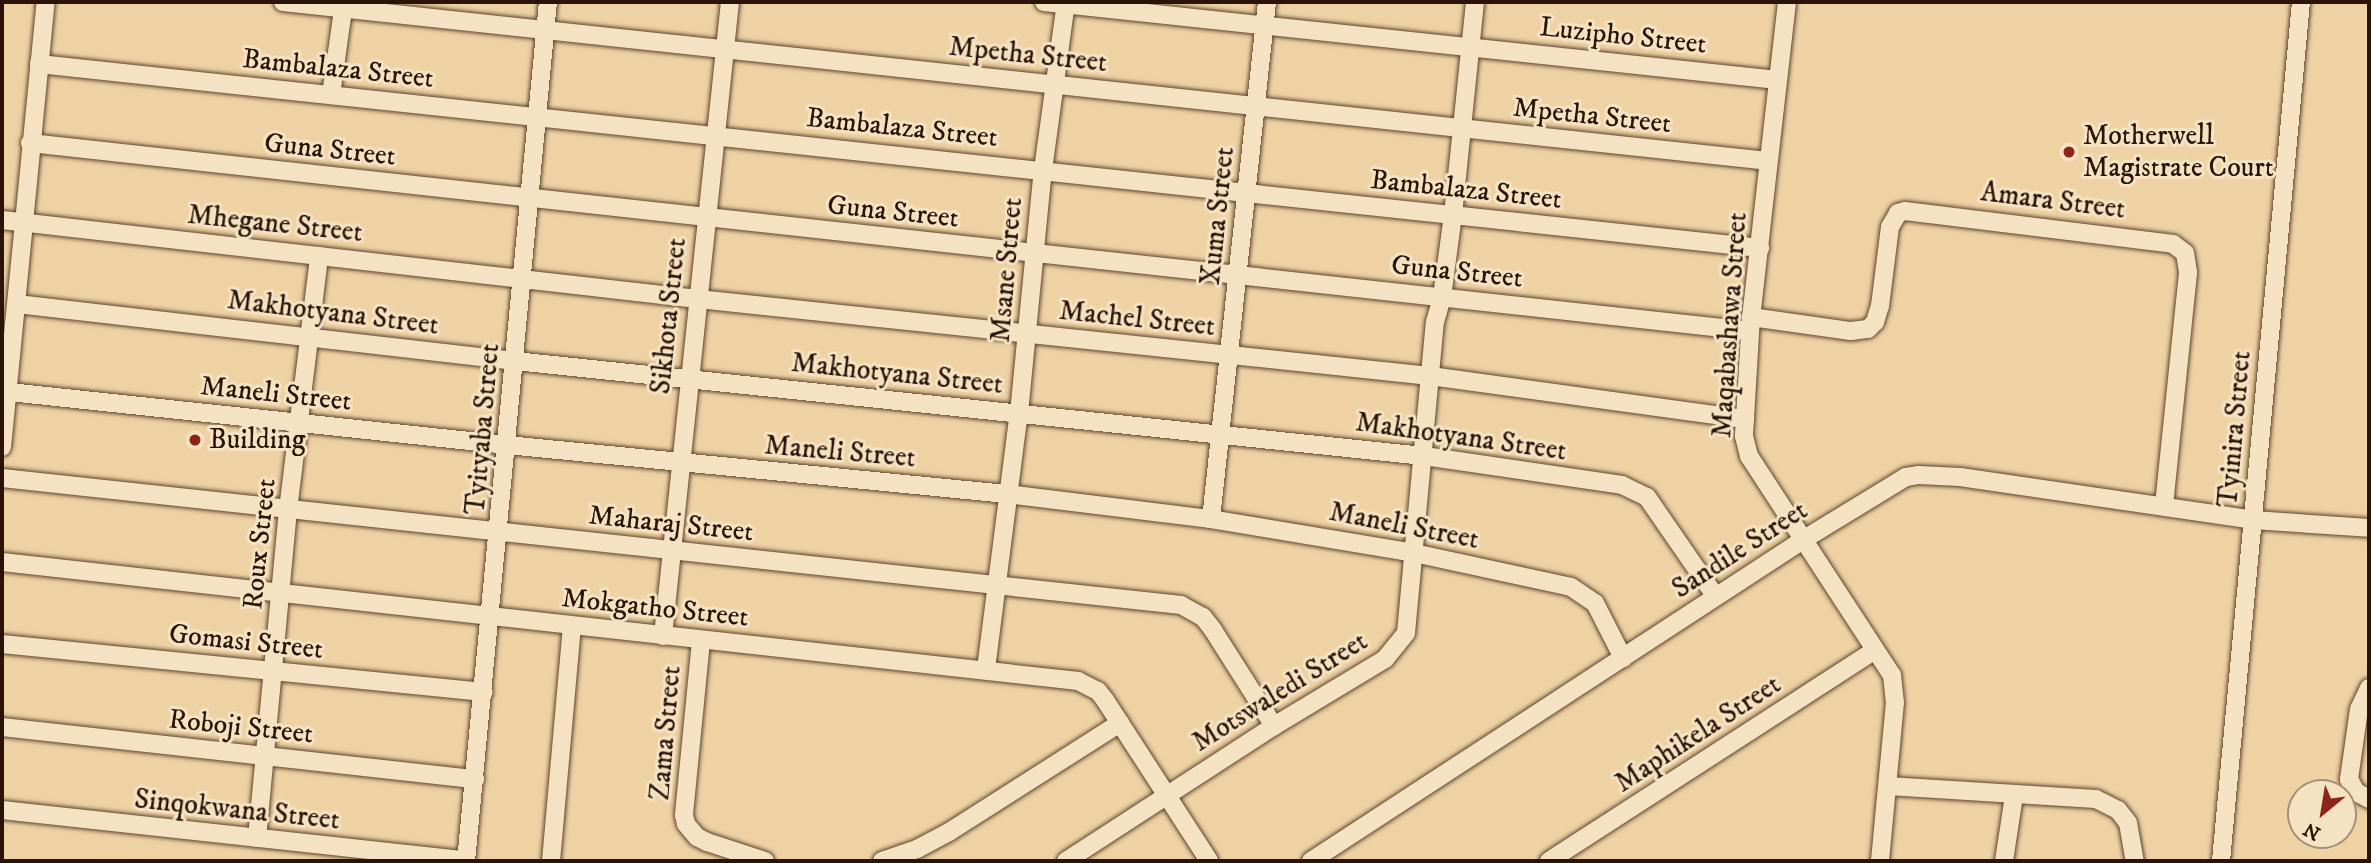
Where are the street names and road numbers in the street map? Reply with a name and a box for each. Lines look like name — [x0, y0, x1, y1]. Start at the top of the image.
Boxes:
street label: Luzipho Street — [1538, 11, 1708, 61]
street label: Mpetha Street — [947, 30, 1109, 80]
street label: Bambalaza Street — [241, 42, 435, 96]
street label: Mpetha Street — [1511, 91, 1673, 141]
street label: Bambalaza Street — [805, 101, 999, 155]
street label: Guna Street — [263, 126, 397, 174]
street label: Xuma Street — [1194, 145, 1242, 287]
street label: Bambalaza Street — [1369, 163, 1563, 217]
street label: Amara Street — [1979, 175, 2127, 227]
street label: Guna Street — [826, 188, 960, 236]
street label: Msane Street — [984, 196, 1030, 344]
street label: Mhegane Street — [186, 198, 364, 250]
street label: Maqabashawa Street — [1705, 211, 1755, 439]
street label: Sikhota Street — [644, 236, 694, 396]
street label: Guna Street — [1390, 248, 1524, 296]
street label: Makhotyana Street — [226, 283, 440, 343]
street label: Machel Street — [1057, 294, 1217, 344]
street label: Tyityaba Street — [459, 342, 507, 516]
street label: Makhotyana Street — [790, 346, 1004, 402]
street label: Tyinira Street — [2211, 349, 2259, 509]
street label: Maneli Street — [199, 369, 353, 419]
street label: Makhotyana Street — [1353, 406, 1569, 468]
street label: Maneli Street — [763, 429, 917, 475]
street label: Roux Street — [236, 477, 284, 611]
street label: Sandile Street — [1666, 494, 1814, 606]
street label: Maneli Street — [1326, 495, 1482, 557]
street label: Maharaj Street — [587, 499, 755, 549]
street label: Mokgatho Street — [560, 581, 750, 635]
street label: Gomasi Street — [167, 617, 325, 667]
street label: Motswaledi Street — [1186, 625, 1374, 759]
street label: Zama Street — [643, 664, 689, 802]
street label: Maphikela Street — [1609, 668, 1787, 800]
street label: Roboji Street — [167, 703, 315, 751]
street label: Sinqokwana Street — [133, 783, 341, 837]

